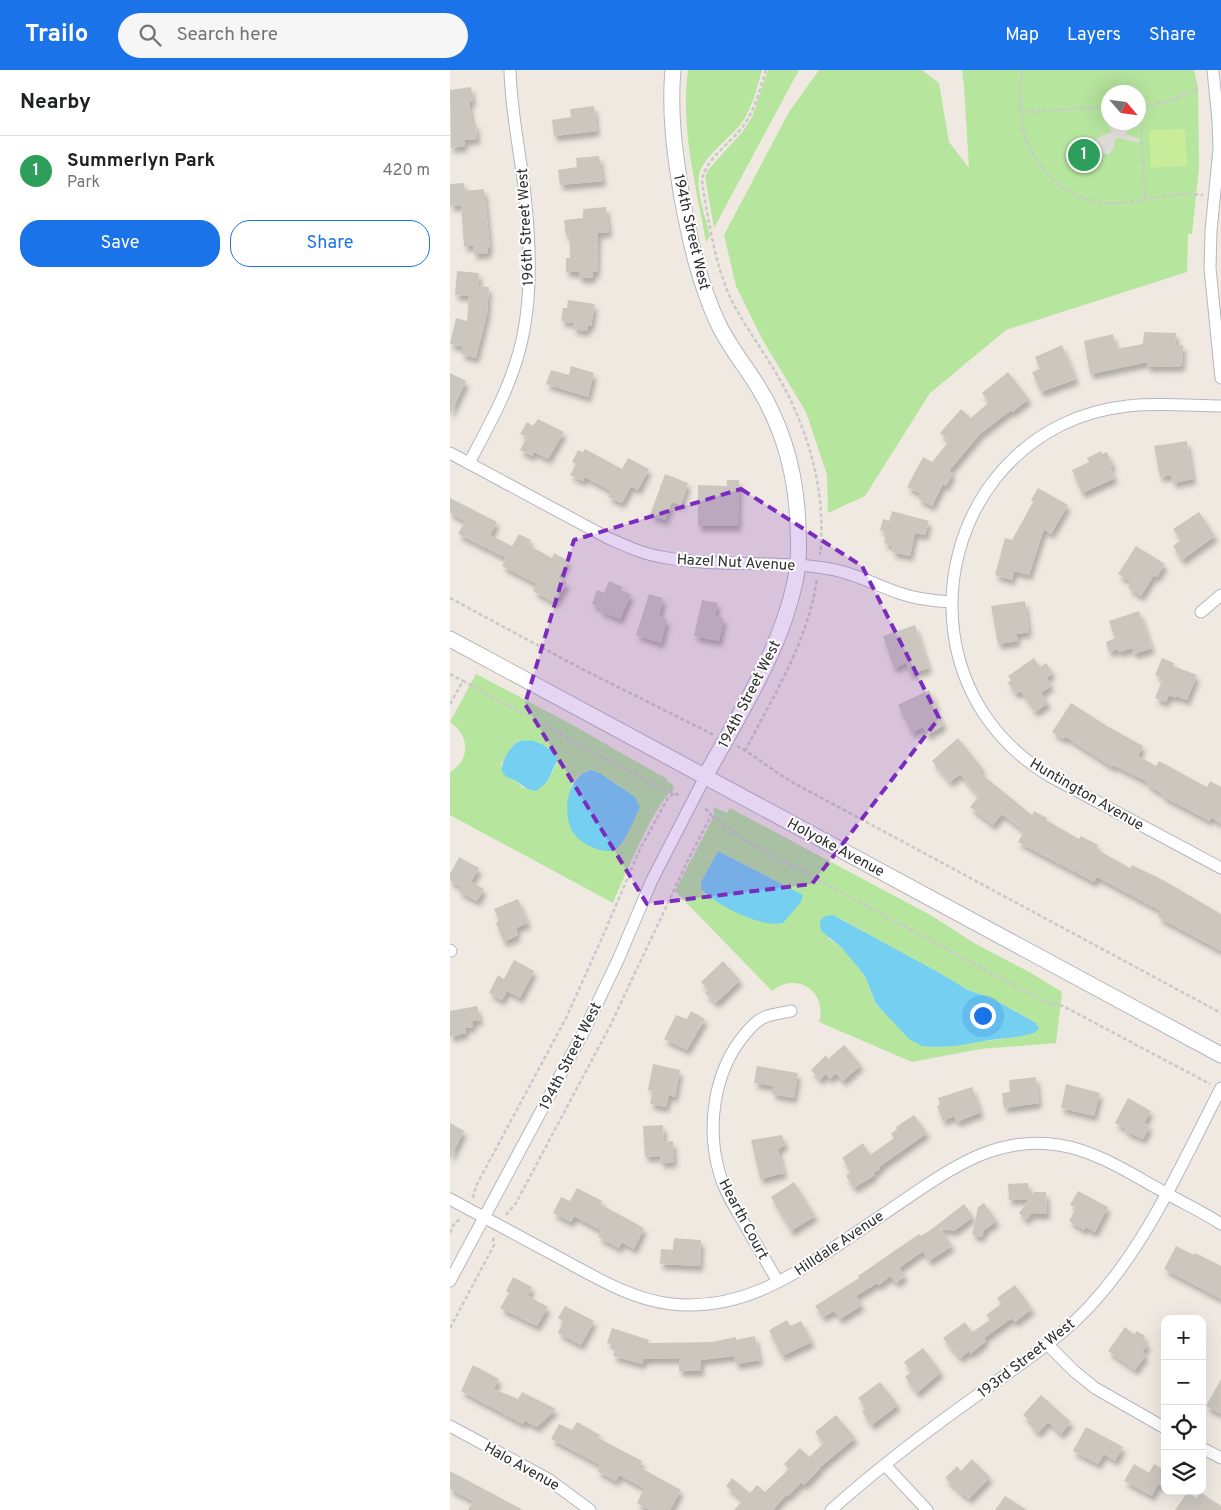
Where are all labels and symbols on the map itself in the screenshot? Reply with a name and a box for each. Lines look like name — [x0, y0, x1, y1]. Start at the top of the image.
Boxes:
north arrow — [1101, 85, 1146, 130]
pin: 1 — [1068, 136, 1100, 174]
street label: 196th Street West — [514, 167, 539, 286]
street label: 194th Street West — [668, 172, 713, 292]
street label: Hazel Nut Avenue — [676, 551, 796, 576]
street label: 194th Street West — [715, 638, 786, 752]
street label: Huntington Avenue — [1026, 755, 1147, 836]
street label: Holyoke Avenue — [783, 815, 887, 882]
street label: 194th Street West — [536, 1000, 607, 1114]
your location — [970, 1003, 996, 1029]
street label: Hearth Court — [714, 1176, 772, 1263]
street label: Hilldale Avenue — [792, 1207, 888, 1281]
street label: 193rd Street West — [974, 1315, 1079, 1403]
street label: Halo Avenue — [480, 1439, 562, 1496]

